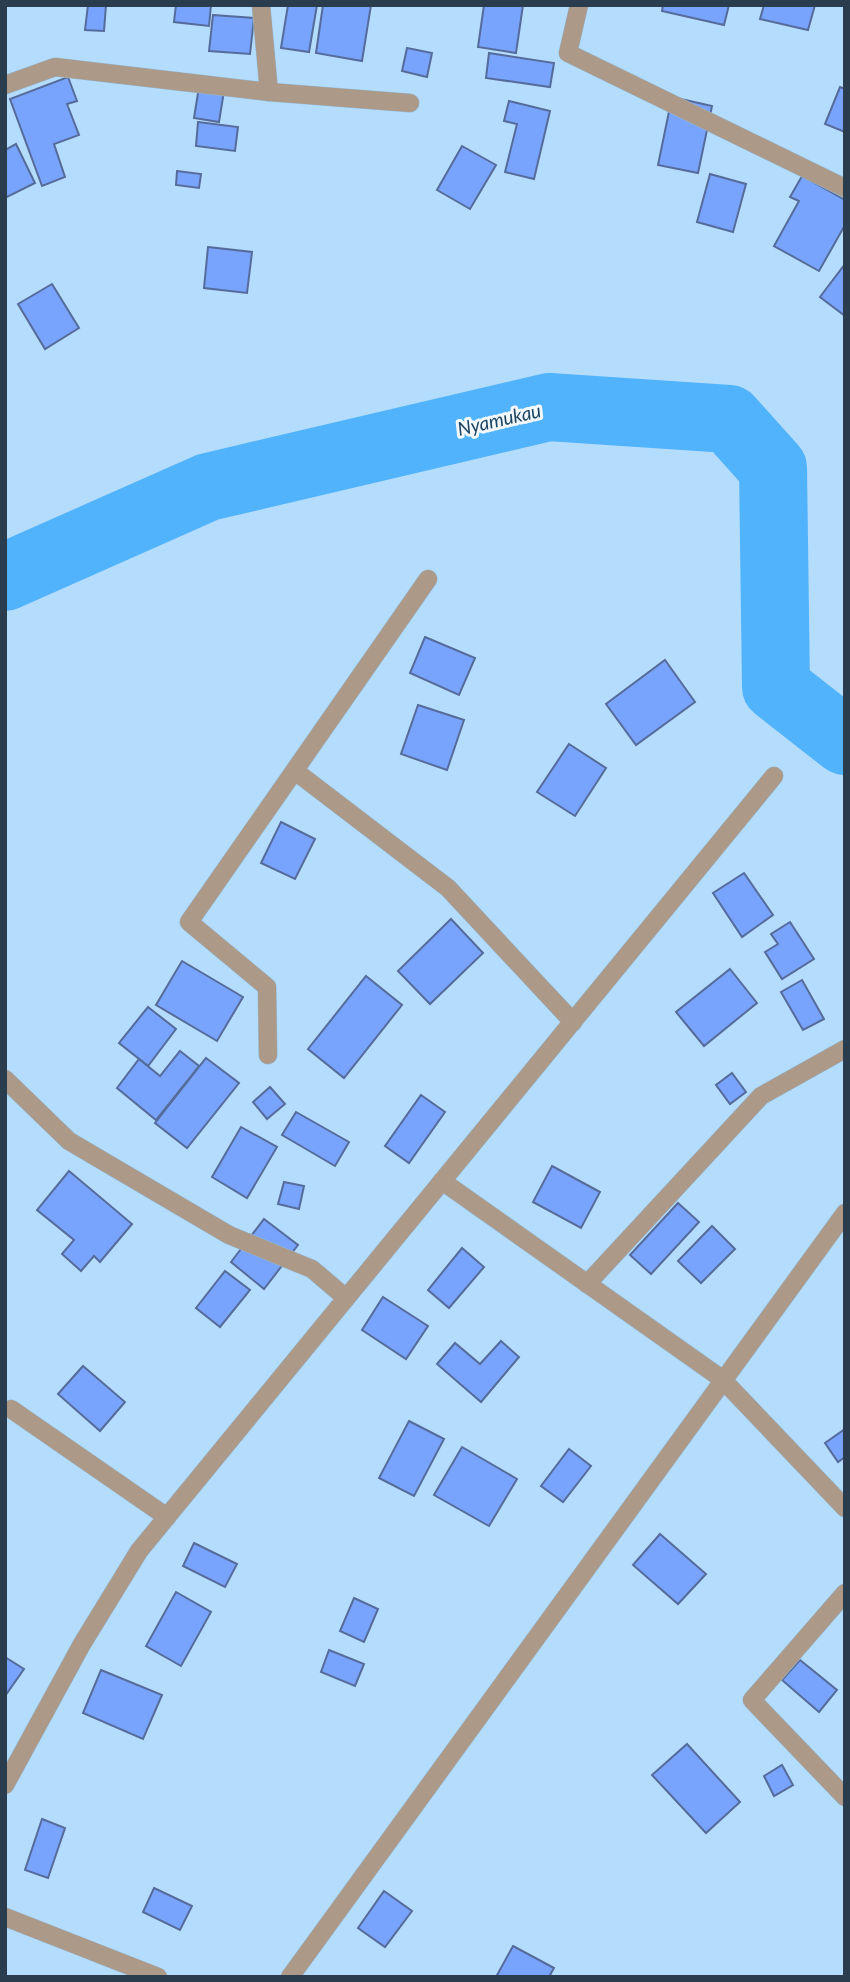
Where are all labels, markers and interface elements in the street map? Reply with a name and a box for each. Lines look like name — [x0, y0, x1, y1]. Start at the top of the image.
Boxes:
water label: Nyamukau — [455, 398, 543, 440]

